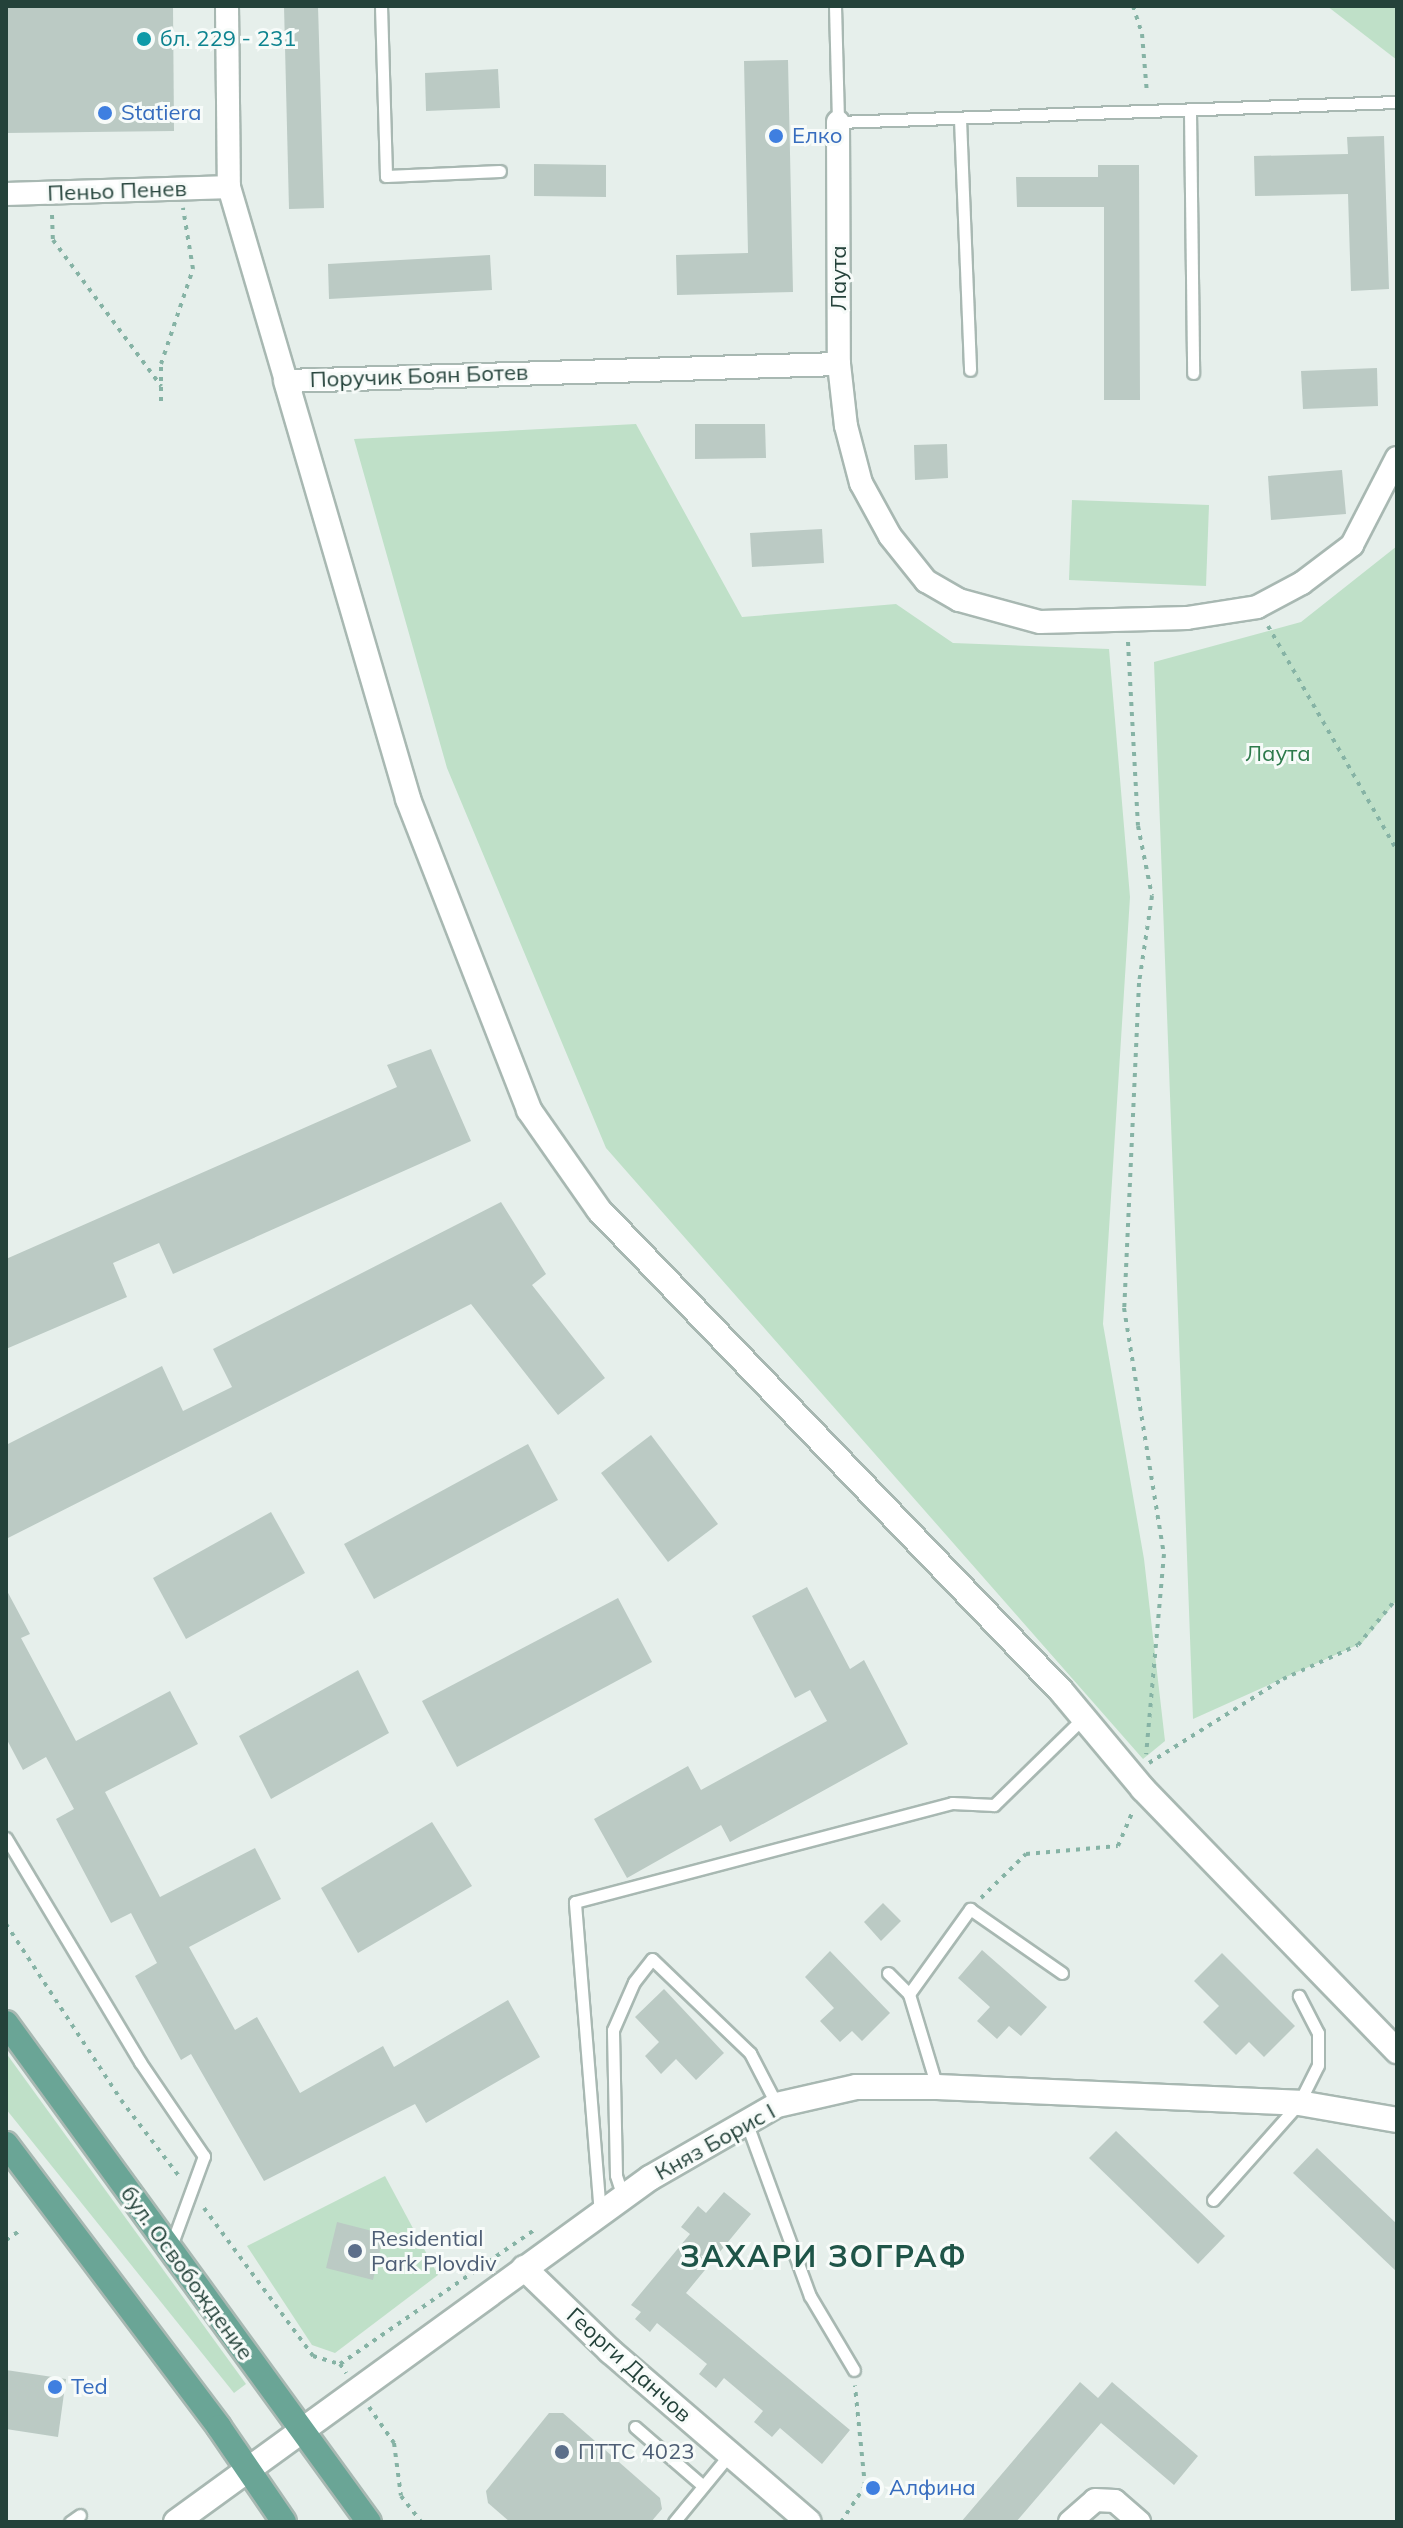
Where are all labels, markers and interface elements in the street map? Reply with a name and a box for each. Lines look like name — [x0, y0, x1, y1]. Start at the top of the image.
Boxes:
place label: бл. 229 - 231 — [160, 26, 296, 52]
marker: бл. 229 - 231 — [135, 30, 153, 48]
place label: Statiera — [121, 100, 202, 126]
marker: Statiera — [96, 104, 114, 122]
place label: Елко — [792, 123, 842, 149]
marker: Елко — [767, 127, 785, 145]
street label: Пеньо Пенев — [47, 175, 187, 207]
street label: Лаута — [826, 245, 852, 311]
street label: Поручик Боян Ботев — [309, 359, 529, 393]
park label: Лаута — [1245, 741, 1311, 767]
street label: Княз Борис I — [650, 2098, 780, 2186]
street label: бул. Освобождение — [115, 2181, 259, 2365]
place label: Residential Park Plovdiv — [371, 2225, 497, 2276]
district label: ЗАХАРИ ЗОГРАФ — [680, 2238, 968, 2274]
marker: Residential Park Plovdiv — [346, 2242, 364, 2260]
street label: Георги Данчов — [561, 2302, 697, 2428]
place label: Ted — [71, 2374, 108, 2400]
marker: Ted — [46, 2378, 64, 2396]
place label: ПТТС 4023 — [578, 2439, 694, 2465]
marker: ПТТС 4023 — [553, 2443, 571, 2461]
place label: Алфина — [889, 2475, 976, 2501]
marker: Алфина — [864, 2479, 882, 2497]

